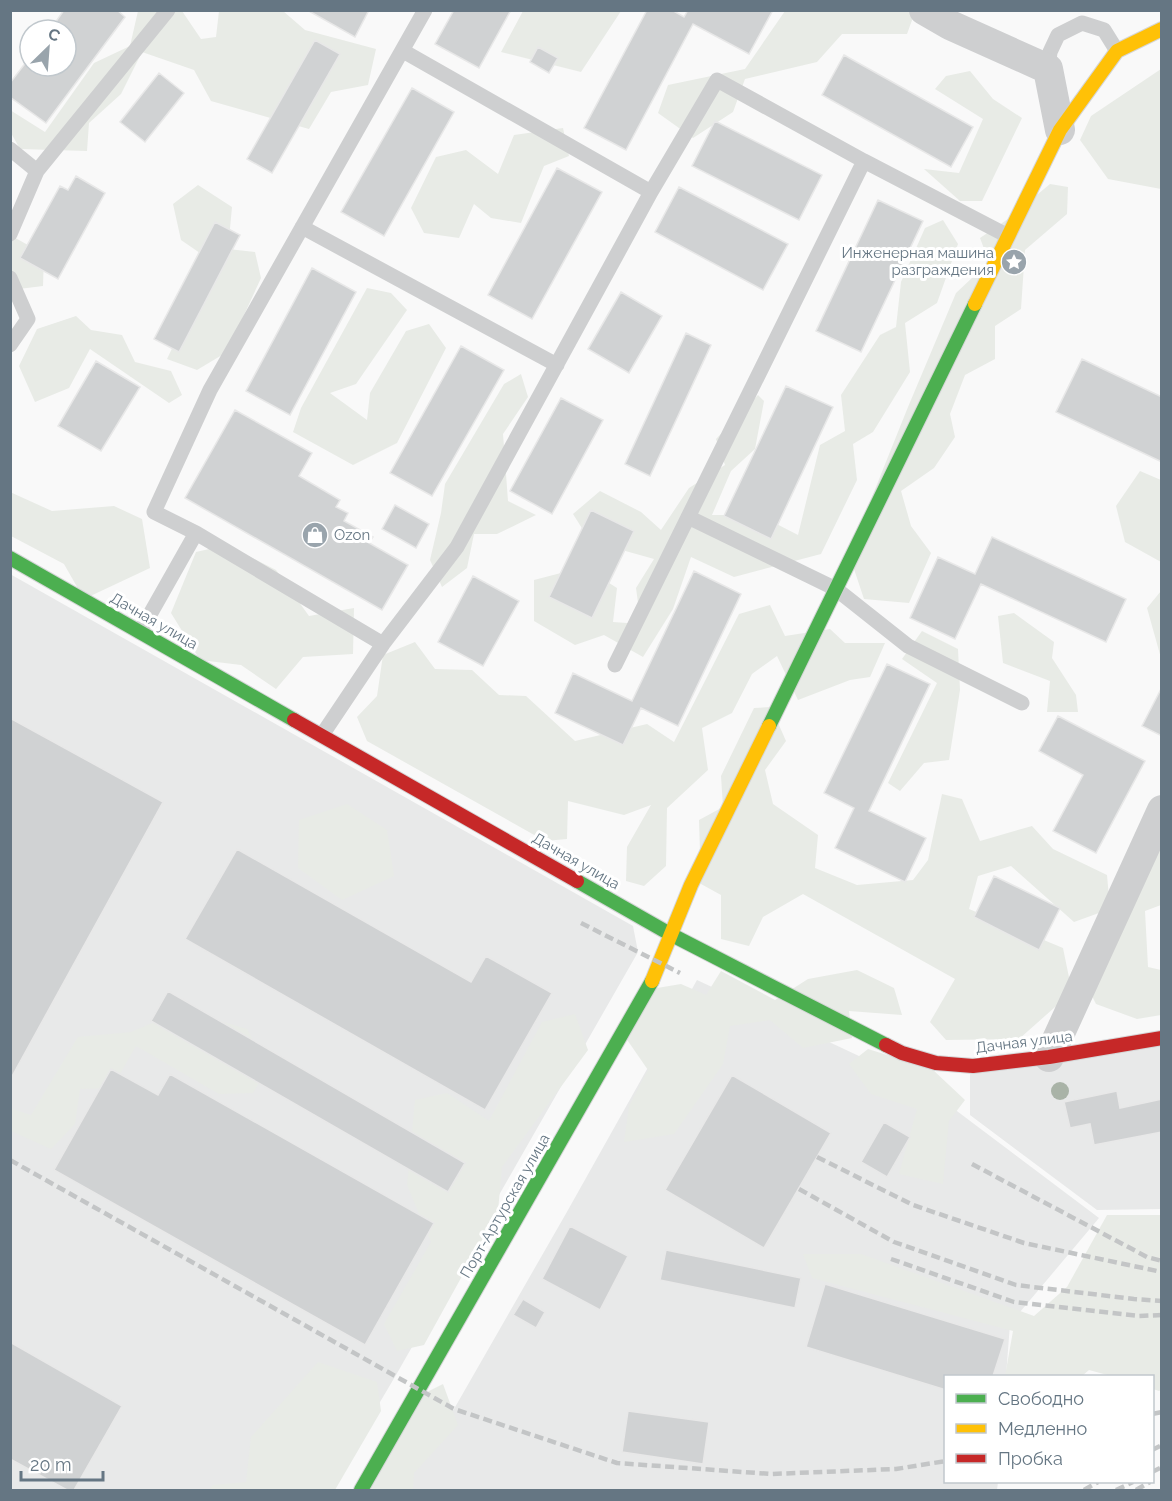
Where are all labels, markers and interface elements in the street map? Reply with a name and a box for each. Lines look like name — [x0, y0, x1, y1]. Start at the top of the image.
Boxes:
north arrow — [18, 18, 78, 78]
text: С — [45, 24, 63, 46]
place label: Инженерная машина разграждения — [841, 244, 994, 279]
place icon: Инженерная машина разграждения — [999, 247, 1029, 277]
shop icon: Ozon — [300, 520, 330, 550]
place label: Ozon — [334, 526, 370, 544]
street label: Дачная улица — [107, 589, 201, 653]
street label: Дачная улица — [529, 829, 623, 893]
street label: Дачная улица — [974, 1027, 1074, 1057]
street label: Порт-Артурская улица — [456, 1131, 554, 1281]
legend — [944, 1375, 1154, 1483]
text: Свободно — [998, 1388, 1084, 1409]
text: Медленно — [998, 1418, 1087, 1439]
scale bar — [21, 1444, 104, 1482]
text: Пробка — [998, 1448, 1063, 1469]
text: 20 m — [30, 1454, 72, 1475]

